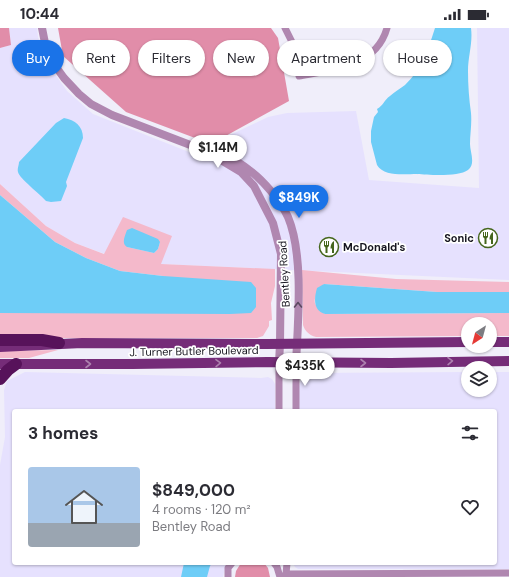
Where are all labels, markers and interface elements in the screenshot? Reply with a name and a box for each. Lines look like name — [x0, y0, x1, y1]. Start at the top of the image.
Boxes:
text: 10:44 — [20, 4, 59, 24]
chip: Buy — [12, 40, 64, 76]
chip: Rent — [72, 40, 130, 76]
chip: Filters — [138, 40, 205, 76]
chip: New — [213, 40, 269, 76]
chip: Apartment — [277, 40, 375, 76]
chip: House — [383, 40, 452, 76]
pin: $1.14M — [185, 135, 251, 169]
text: $1.14M — [198, 139, 238, 156]
pin: $849K — [271, 185, 327, 219]
text: $849K — [278, 189, 320, 206]
restaurant icon: Sonic — [477, 227, 499, 249]
place label: Sonic — [444, 231, 474, 245]
restaurant icon: McDonald's — [318, 236, 340, 258]
street label: Bentley Road — [275, 240, 293, 308]
place label: McDonald's — [343, 240, 405, 254]
one-way arrow — [294, 302, 302, 308]
north arrow — [461, 317, 497, 353]
map controls — [461, 317, 497, 397]
street label: J. Turner Butler Boulevard — [129, 343, 259, 359]
pin: $435K — [277, 353, 333, 387]
text: $435K — [285, 357, 325, 374]
one-way arrow — [447, 357, 453, 366]
one-way arrow — [215, 359, 221, 367]
one-way arrow — [360, 359, 366, 367]
one-way arrow — [85, 360, 91, 368]
button: layers — [461, 361, 497, 397]
text: 3 homes — [28, 422, 98, 444]
icon: filters — [459, 422, 481, 444]
text: $849,000 — [152, 479, 235, 501]
icon: home — [60, 483, 108, 531]
icon: heart — [459, 496, 481, 518]
text: 4 rooms · 120 m² — [152, 501, 251, 518]
text: Bentley Road — [152, 518, 231, 535]

